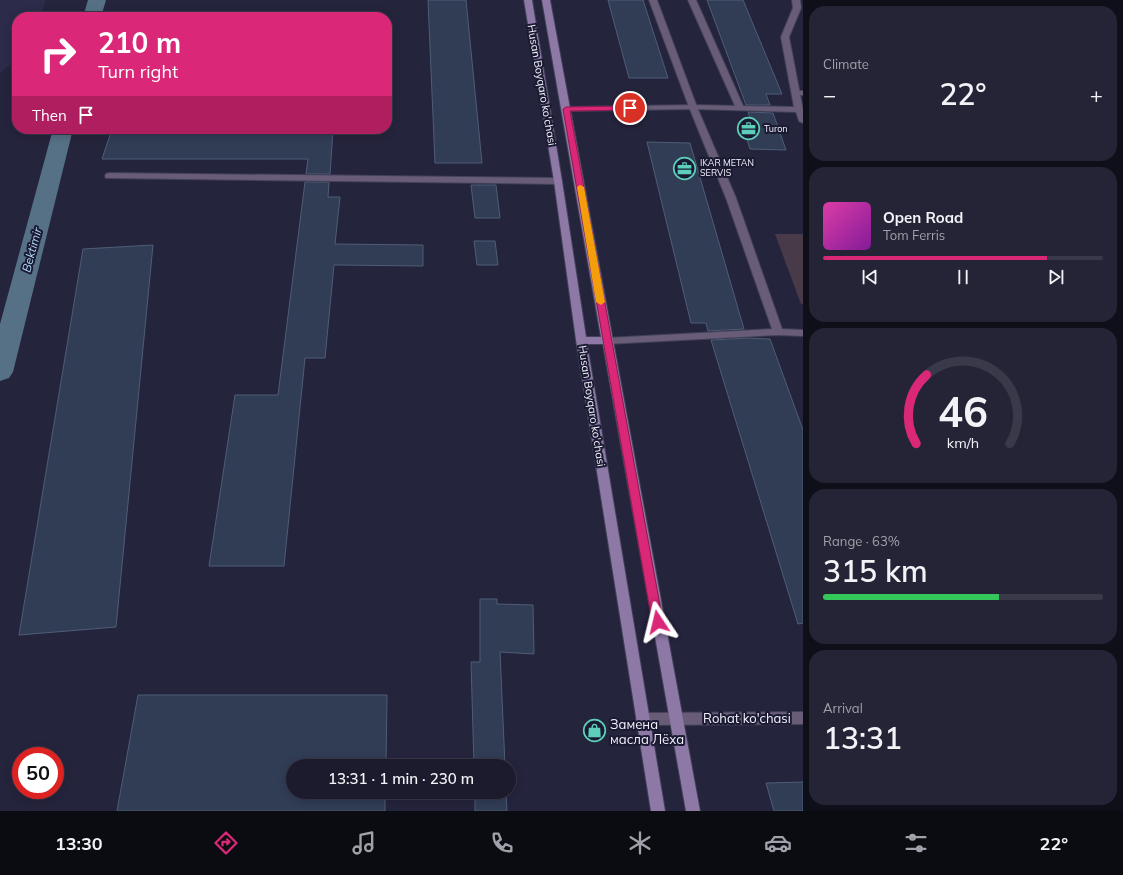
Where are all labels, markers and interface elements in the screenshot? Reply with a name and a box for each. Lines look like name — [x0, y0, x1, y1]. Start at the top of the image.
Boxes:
street label: Husan Boyqaro ko'chasi — [524, 23, 560, 147]
text: 210 m — [98, 25, 181, 60]
icon: right — [32, 28, 84, 80]
text: Climate — [823, 56, 869, 72]
text: Turn right — [98, 60, 178, 83]
text: 22° — [939, 75, 987, 113]
text: − — [823, 81, 836, 109]
text: + — [1090, 81, 1103, 109]
pin — [613, 91, 647, 125]
icon: arrive — [619, 97, 641, 119]
icon: arrive — [75, 104, 97, 126]
text: Then — [32, 106, 67, 125]
office icon: Turon — [736, 116, 762, 142]
place label: Turon — [764, 123, 788, 134]
office icon: IKAR METAN SERVIS — [672, 155, 698, 181]
place label: IKAR METAN SERVIS — [700, 157, 754, 178]
text: Open Road — [883, 208, 963, 227]
water label: Bektimir — [18, 225, 45, 274]
text: Tom Ferris — [883, 227, 945, 243]
icon: previous — [859, 266, 881, 288]
icon: pause — [952, 266, 974, 288]
icon: next — [1045, 266, 1067, 288]
street label: Husan Boyqaro ko'chasi — [575, 344, 609, 468]
text: 46 — [938, 384, 988, 436]
text: km/h — [947, 433, 979, 451]
text: Range · 63% — [823, 533, 900, 549]
text: 315 km — [823, 552, 928, 590]
position arrow — [637, 601, 679, 643]
text: Arrival — [823, 700, 863, 716]
street label: Rohat ko'chasi — [703, 710, 791, 726]
place label: Замена масла Лёха — [610, 716, 684, 747]
shop icon: Замена масла Лёха — [582, 718, 608, 744]
text: 13:31 — [823, 719, 902, 757]
speed limit sign: 50 — [12, 747, 64, 799]
text: 13:31 · 1 min · 230 m — [328, 769, 474, 788]
icon: directions — [212, 829, 240, 857]
icon: music — [350, 829, 378, 857]
icon: phone — [488, 829, 516, 857]
icon: climate — [626, 829, 654, 857]
icon: car — [764, 829, 792, 857]
icon: filters — [902, 829, 930, 857]
text: 13:30 — [55, 832, 103, 855]
text: 22° — [1040, 832, 1068, 855]

